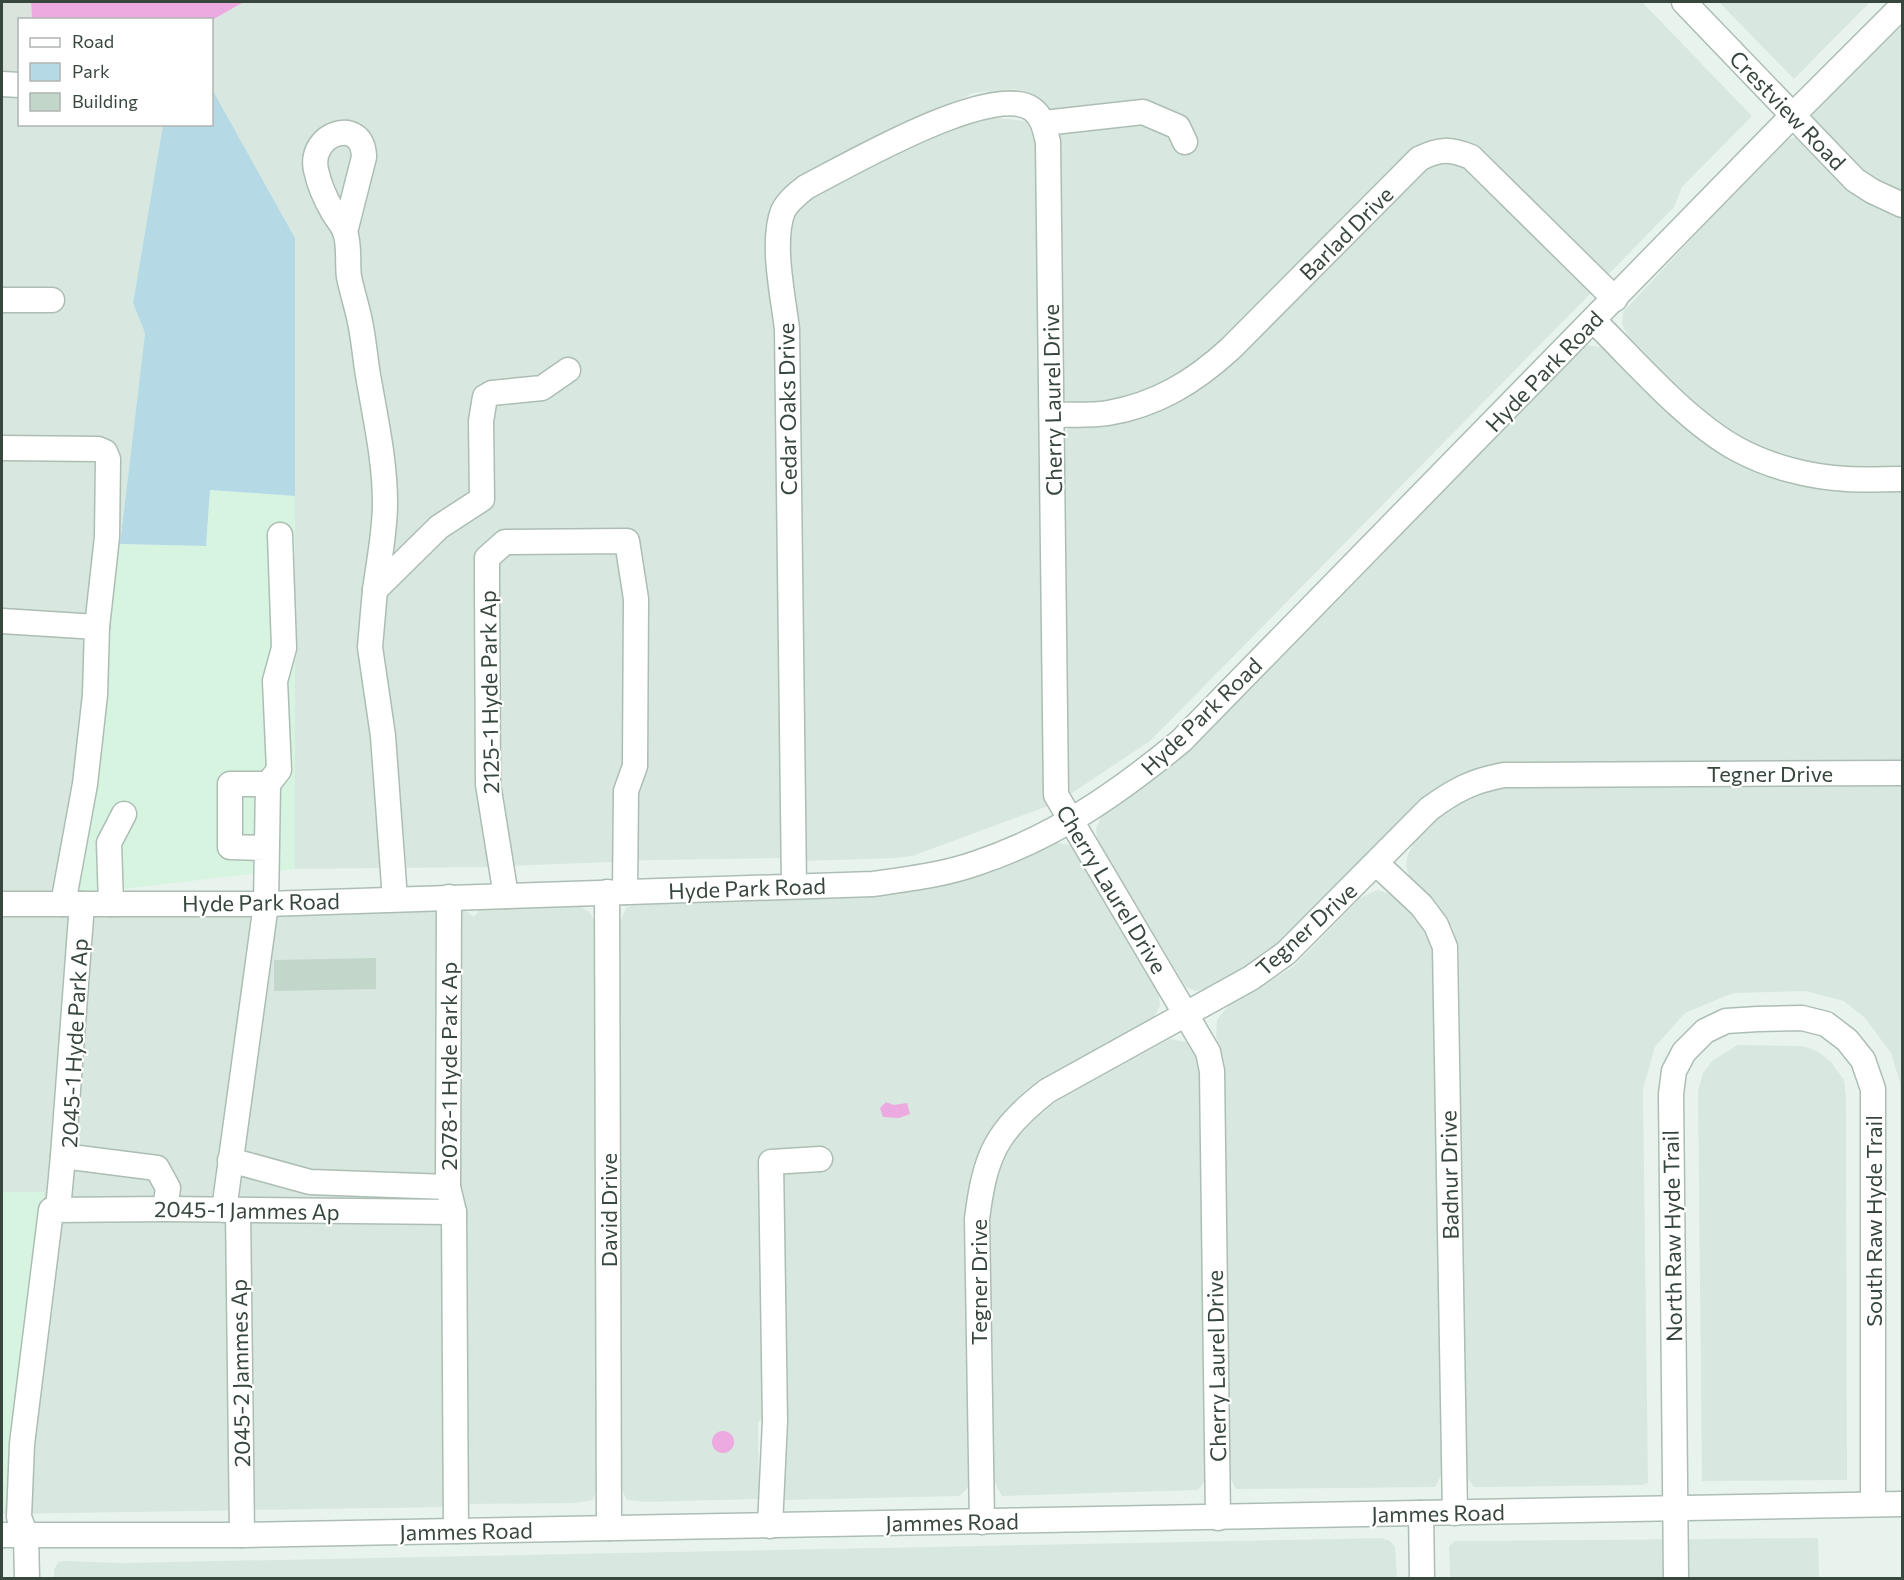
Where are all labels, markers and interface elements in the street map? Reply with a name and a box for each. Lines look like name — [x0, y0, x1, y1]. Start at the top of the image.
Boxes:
legend — [18, 18, 213, 126]
text: Road — [72, 30, 114, 52]
street label: Crestview Road — [1724, 45, 1852, 175]
text: Park — [72, 60, 110, 82]
text: Building — [72, 90, 138, 112]
street label: Barlad Drive — [1293, 180, 1399, 286]
street label: Cherry Laurel Drive — [1037, 304, 1067, 496]
street label: Hyde Park Road — [1480, 305, 1608, 437]
street label: Cedar Oaks Drive — [772, 322, 802, 496]
street label: 2125-1 Hyde Park Ap — [474, 590, 504, 794]
street label: Hyde Park Road — [1135, 652, 1267, 780]
street label: Tegner Drive — [1707, 760, 1833, 787]
street label: Cherry Laurel Drive — [1051, 800, 1173, 978]
street label: Hyde Park Road — [668, 872, 826, 904]
street label: Tegner Drive — [1250, 877, 1362, 981]
street label: Hyde Park Road — [182, 887, 340, 917]
street label: 2045-1 Hyde Park Ap — [55, 938, 93, 1148]
street label: 2078-1 Hyde Park Ap — [435, 962, 462, 1170]
street label: Badnur Drive — [1434, 1110, 1464, 1240]
street label: South Raw Hyde Trail — [1860, 1115, 1887, 1327]
street label: North Raw Hyde Trail — [1657, 1130, 1687, 1342]
street label: David Drive — [595, 1153, 622, 1267]
street label: 2045-1 Jammes Ap — [154, 1195, 340, 1225]
street label: Tegner Drive — [965, 1219, 992, 1345]
street label: Cherry Laurel Drive — [1201, 1270, 1231, 1462]
street label: 2045-2 Jammes Ap — [225, 1279, 255, 1467]
street label: Jammes Road — [1371, 1498, 1505, 1528]
street label: Jammes Road — [885, 1507, 1019, 1537]
street label: Jammes Road — [399, 1516, 533, 1546]

